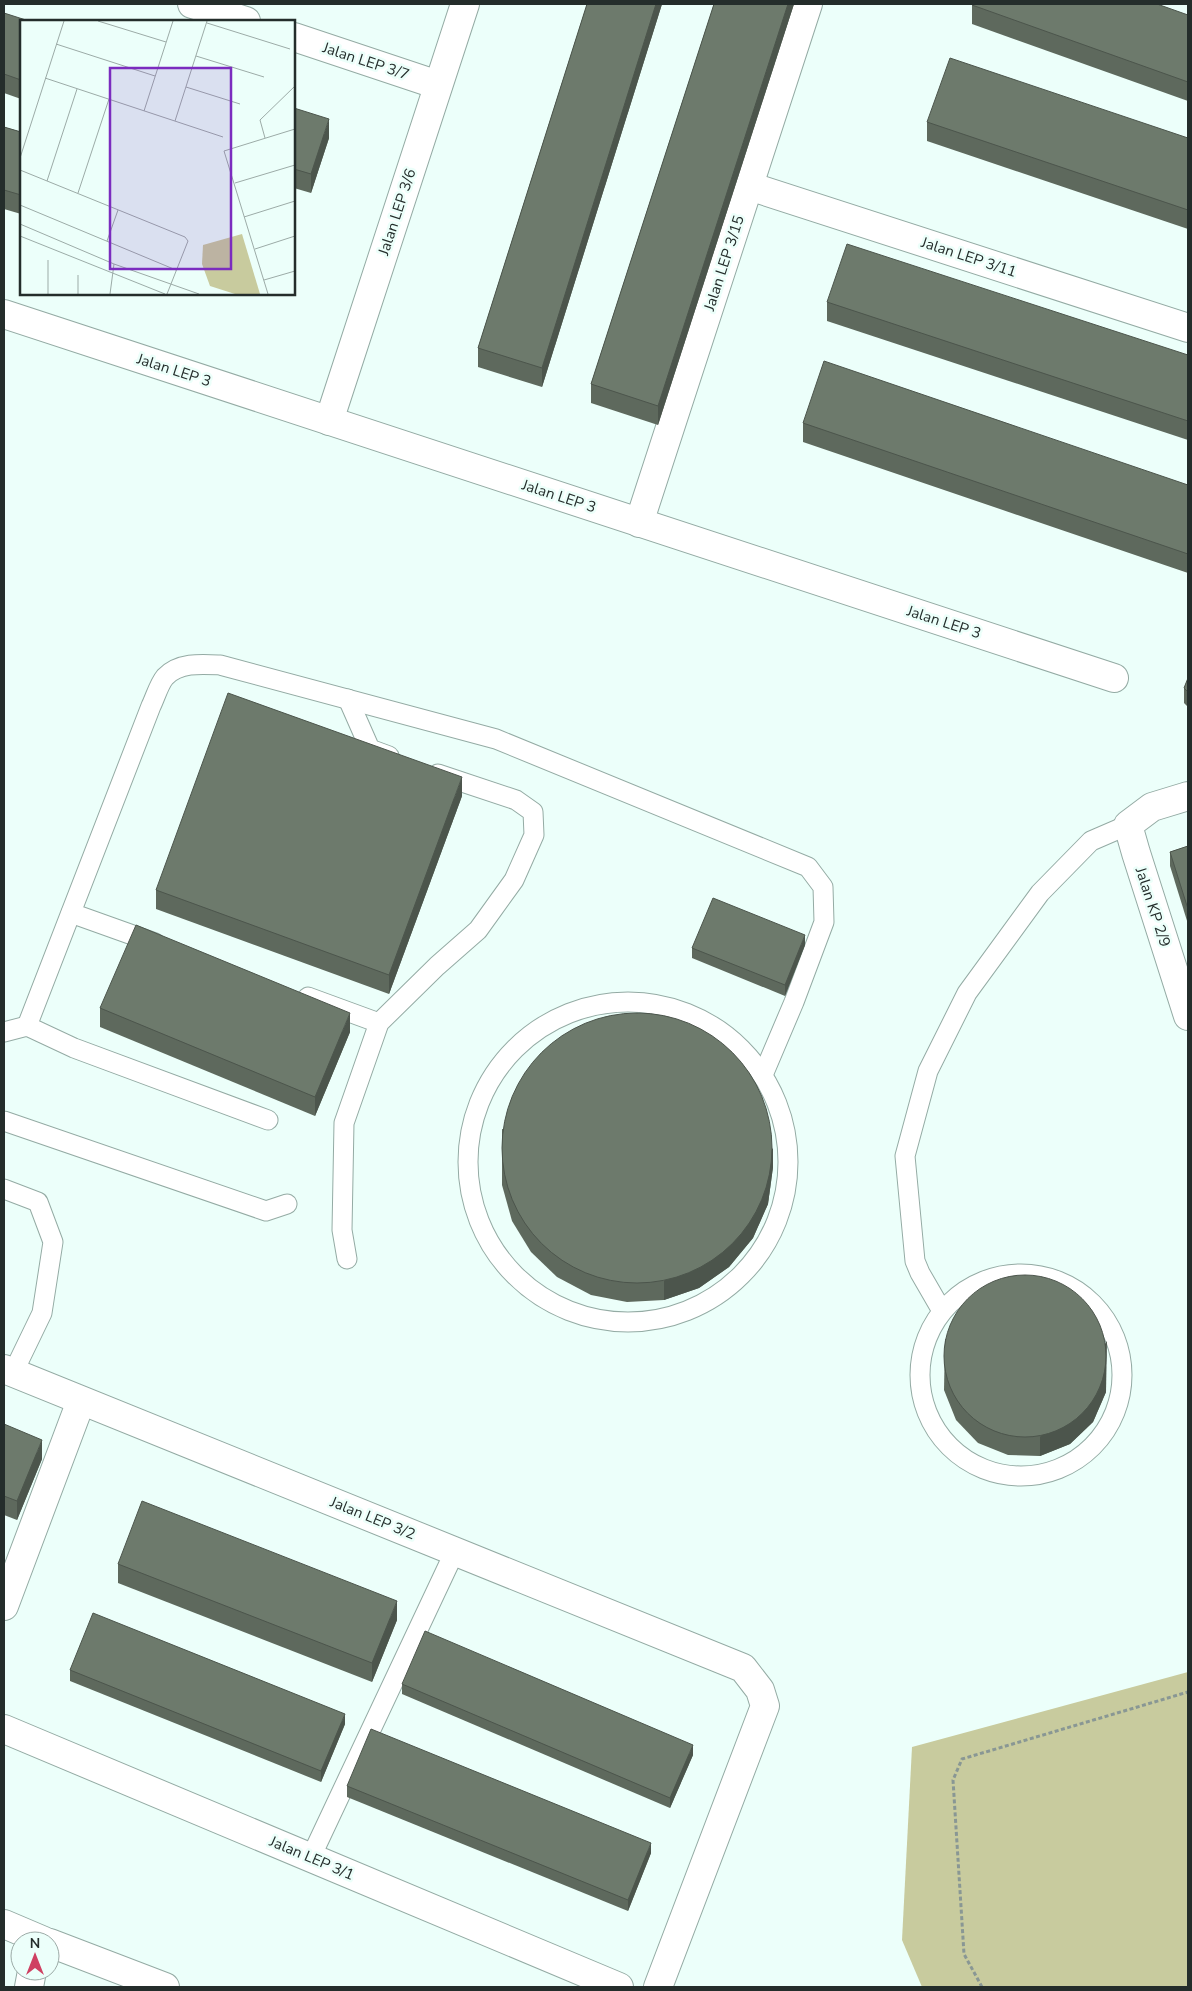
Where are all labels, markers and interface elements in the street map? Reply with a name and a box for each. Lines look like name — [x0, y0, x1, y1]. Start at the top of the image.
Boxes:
inset map — [20, 20, 295, 295]
street label: Jalan LEP 3/7 — [319, 37, 412, 84]
street label: Jalan LEP 3/6 — [373, 166, 420, 259]
street label: Jalan LEP 3/15 — [699, 213, 749, 314]
street label: Jalan LEP 3/11 — [918, 232, 1019, 282]
street label: Jalan LEP 3 — [133, 348, 214, 391]
street label: Jalan LEP 3 — [518, 474, 599, 517]
street label: Jalan LEP 3 — [903, 600, 984, 643]
street label: Jalan KP 2/9 — [1130, 864, 1175, 949]
street label: Jalan LEP 3/2 — [327, 1491, 418, 1544]
street label: Jalan LEP 3/1 — [266, 1831, 357, 1885]
north arrow — [10, 1931, 60, 1981]
text: N — [30, 1934, 40, 1953]

